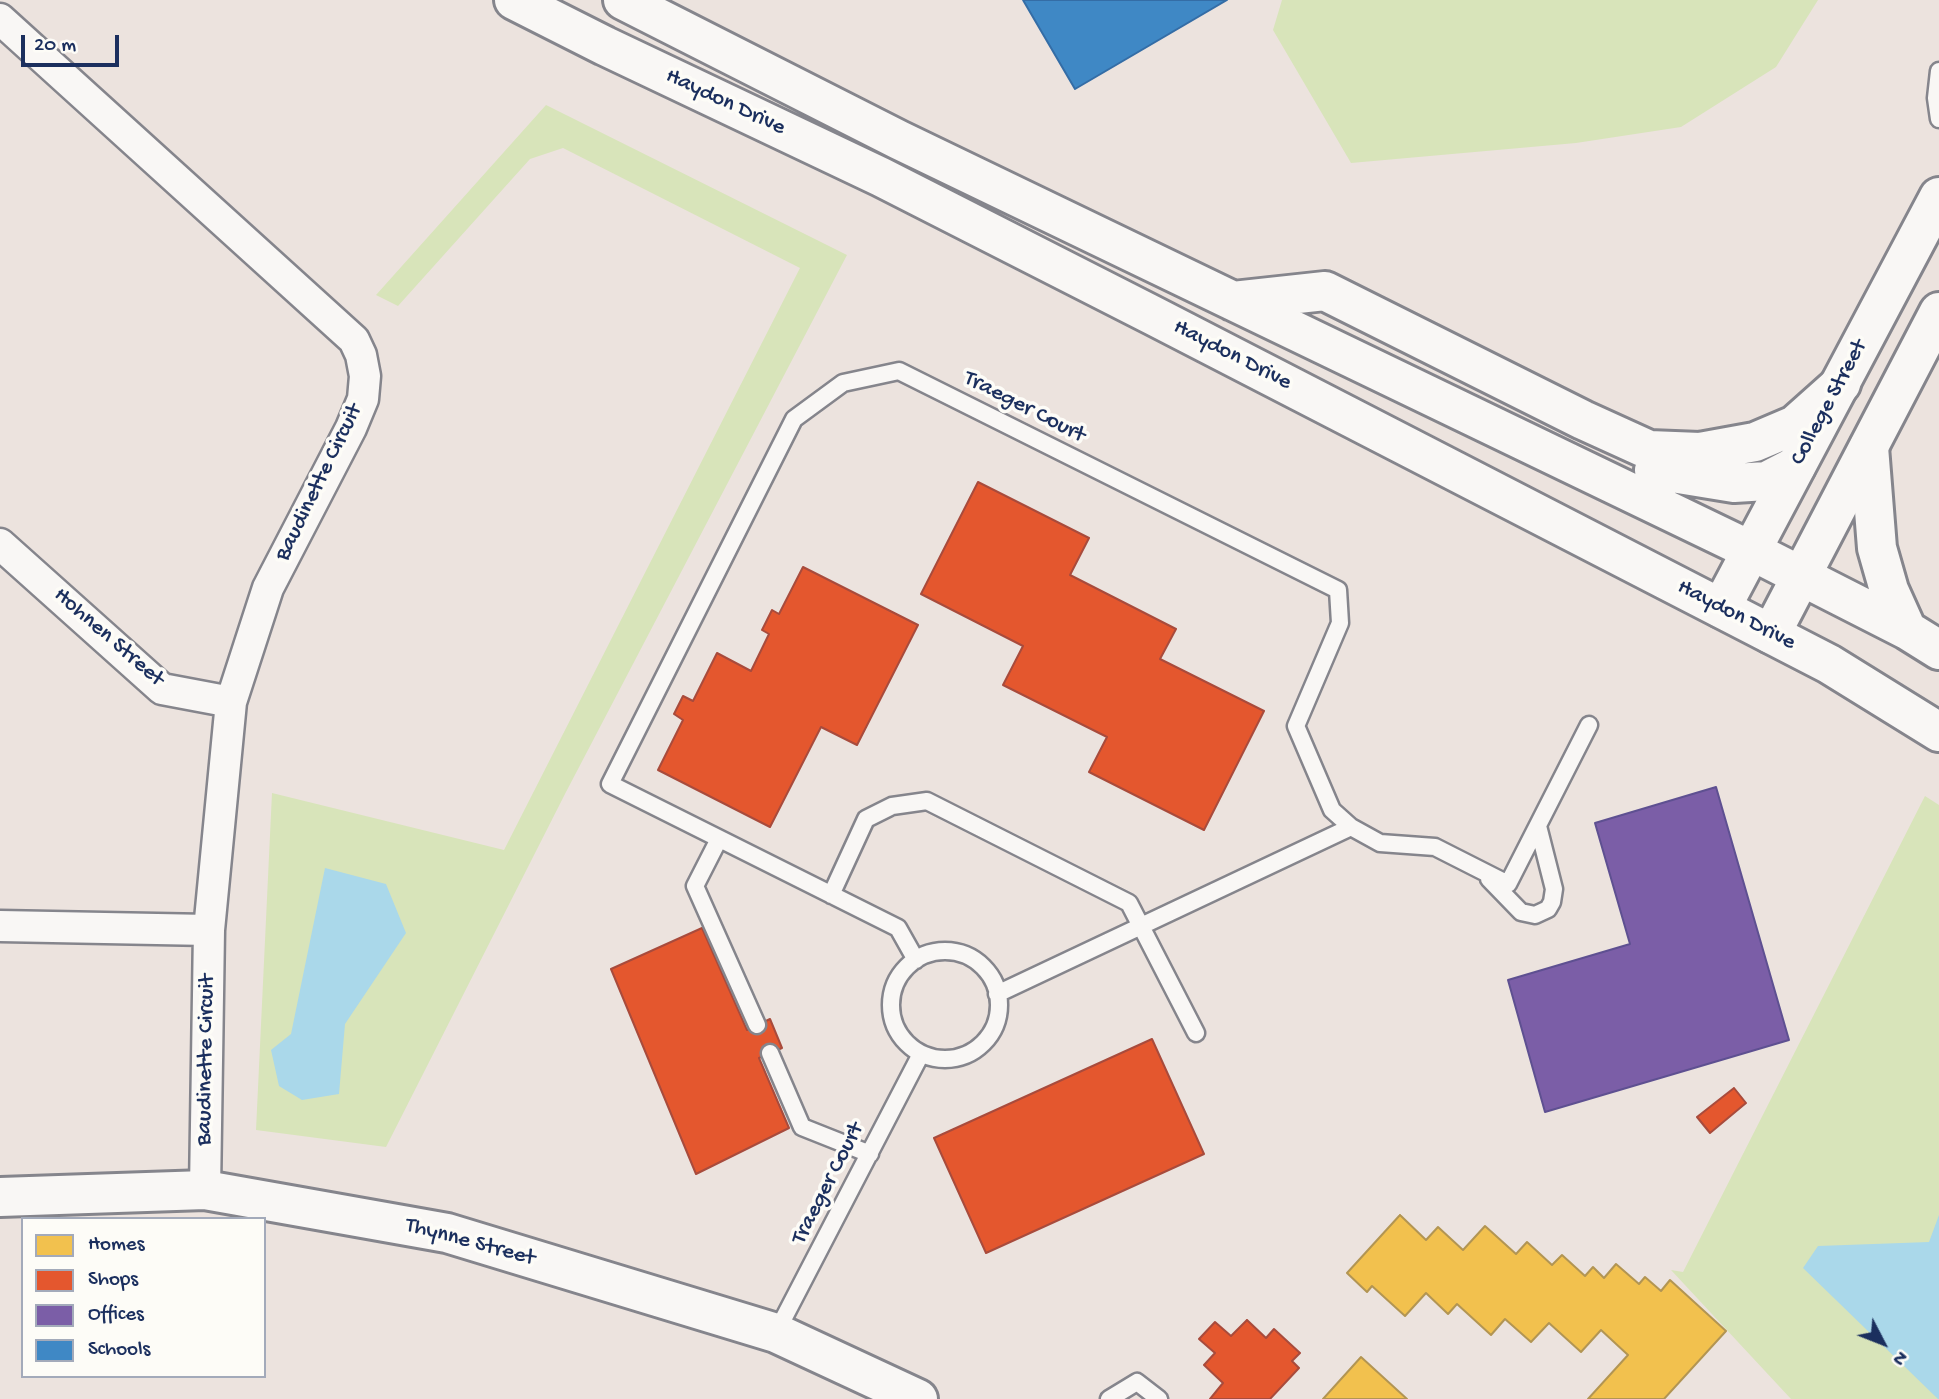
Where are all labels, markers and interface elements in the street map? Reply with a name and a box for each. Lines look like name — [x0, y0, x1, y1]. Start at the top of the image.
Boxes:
scale bar — [24, 21, 122, 65]
text: 20 m — [34, 34, 76, 59]
street label: Haydon Drive — [661, 63, 789, 143]
street label: Haydon Drive — [1168, 314, 1296, 398]
street label: College Street — [1785, 336, 1875, 470]
street label: Traeger Court — [959, 366, 1089, 450]
street label: Baudinette Circuit — [270, 400, 370, 566]
street label: Haydon Drive — [1672, 574, 1800, 658]
street label: Hohnen Street — [47, 582, 169, 694]
street label: Baudinette Circuit — [192, 974, 222, 1146]
street label: Traeger Court — [787, 1119, 871, 1249]
street label: Thynne Street — [402, 1212, 538, 1274]
legend — [21, 1217, 266, 1378]
text: Homes — [88, 1233, 144, 1258]
text: Shops — [88, 1268, 138, 1293]
text: Offices — [88, 1303, 144, 1328]
north arrow — [1848, 1308, 1918, 1378]
text: Schools — [88, 1338, 150, 1363]
text: N — [1886, 1345, 1912, 1370]

